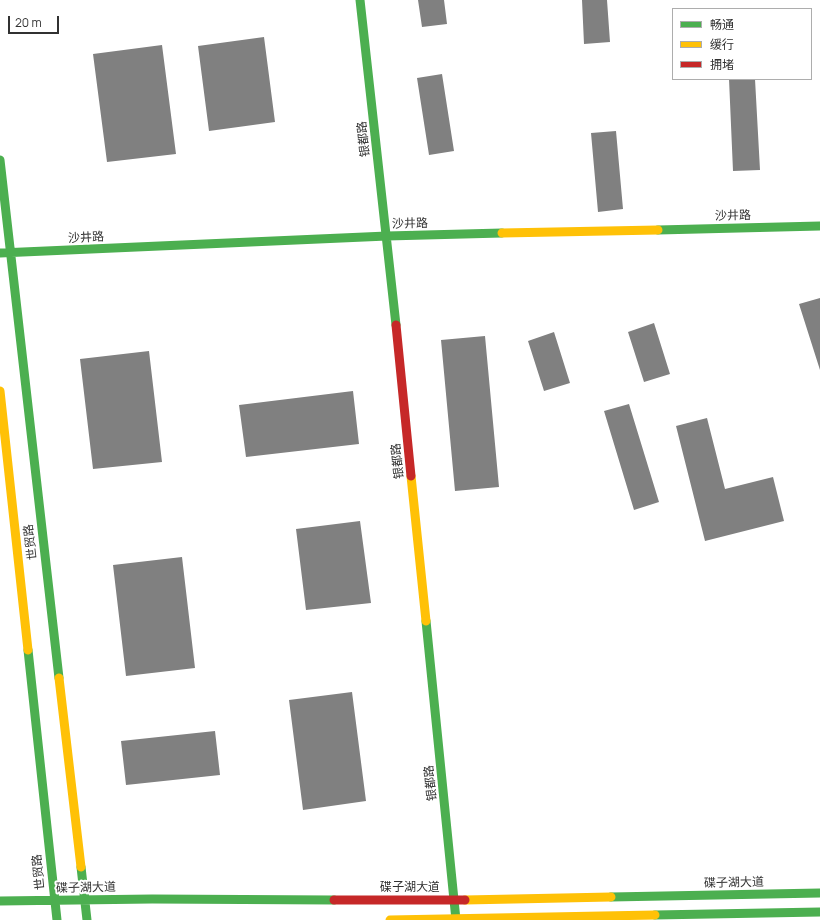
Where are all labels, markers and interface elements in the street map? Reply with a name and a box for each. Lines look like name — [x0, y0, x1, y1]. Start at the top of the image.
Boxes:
scale bar — [10, 8, 61, 34]
legend — [672, 8, 812, 80]
text: 20 m — [15, 14, 42, 31]
text: 畅通 — [710, 16, 734, 33]
text: 缓行 — [710, 36, 734, 53]
text: 拥堵 — [710, 56, 734, 73]
street label: 银都路 — [355, 120, 373, 158]
street label: 沙井路 — [715, 208, 751, 224]
street label: 沙井路 — [392, 216, 428, 232]
street label: 沙井路 — [68, 230, 104, 246]
street label: 银都路 — [389, 442, 407, 480]
street label: 世贸路 — [22, 523, 40, 561]
street label: 银都路 — [422, 764, 440, 802]
street label: 世贸路 — [30, 853, 48, 891]
street label: 碟子湖大道 — [704, 875, 764, 891]
street label: 碟子湖大道 — [56, 880, 116, 896]
street label: 碟子湖大道 — [380, 881, 440, 895]

